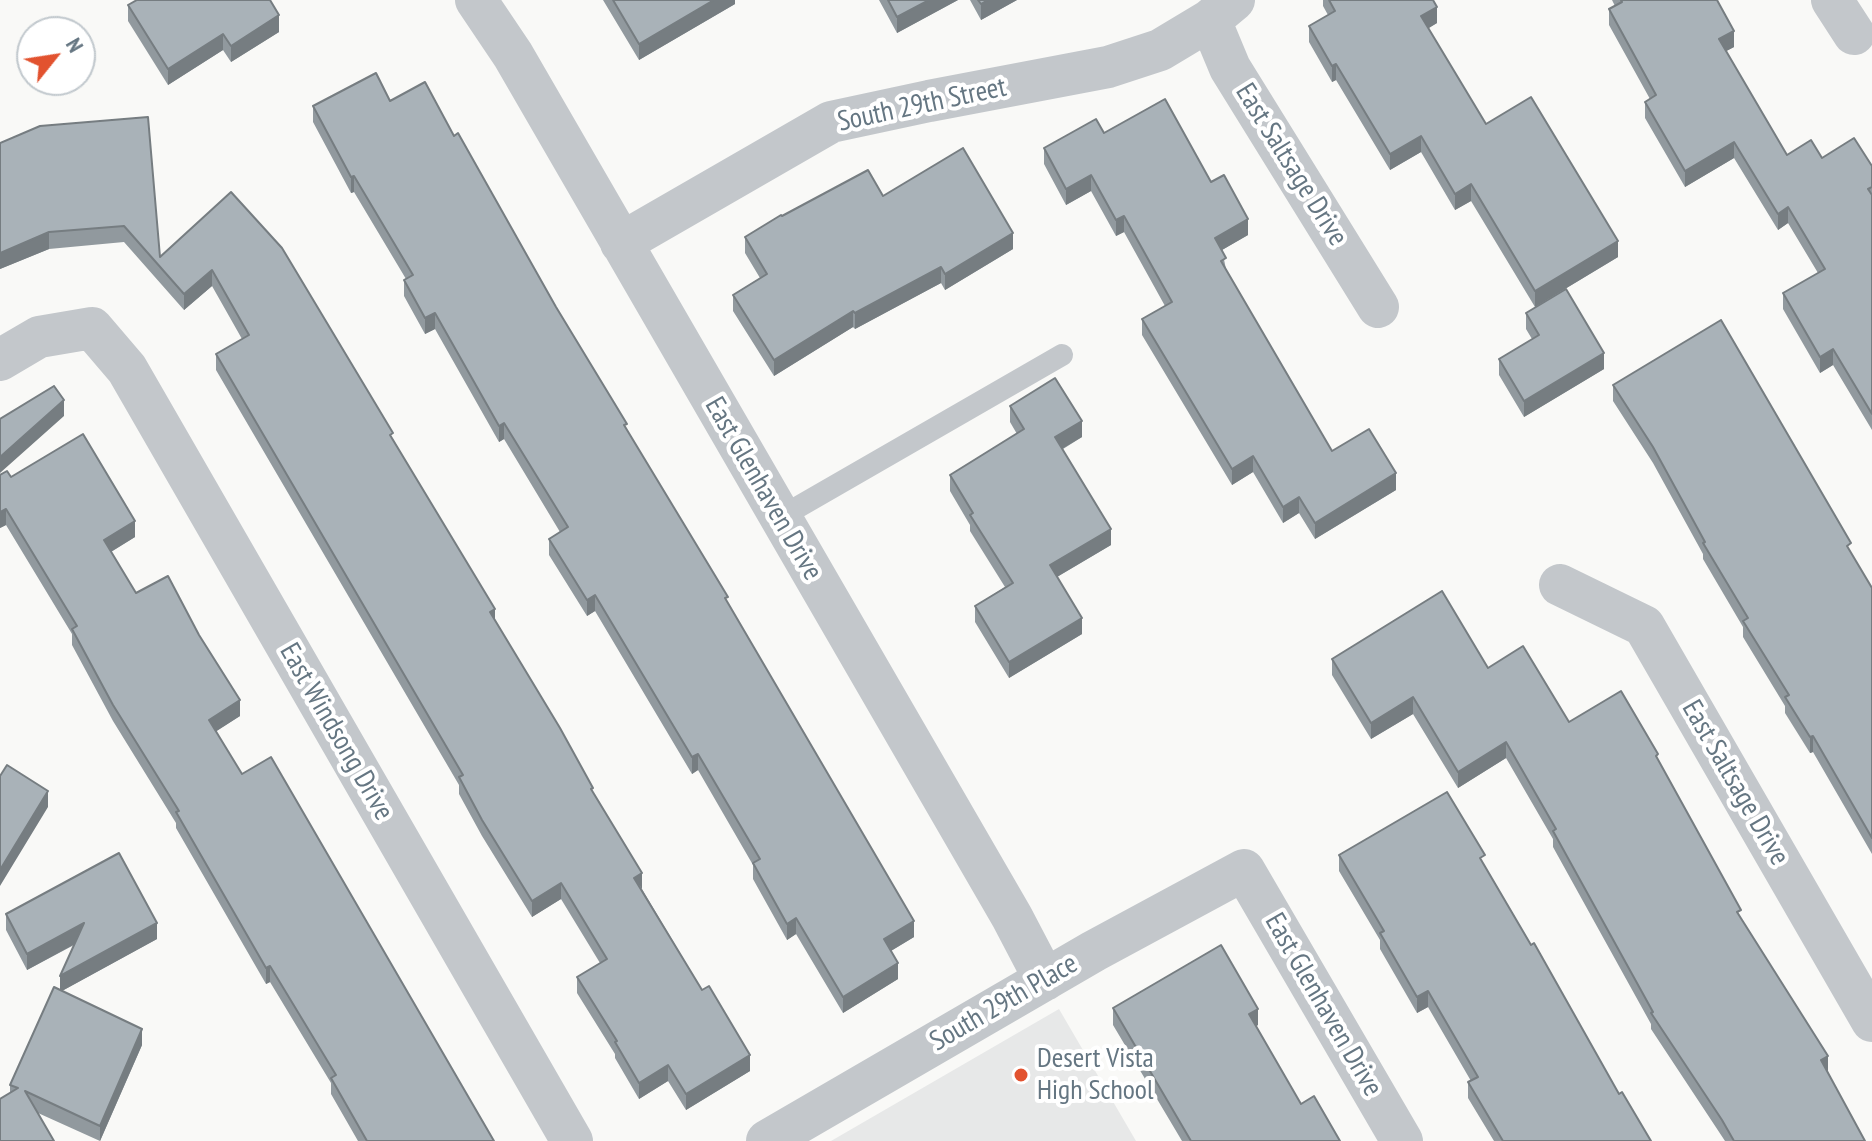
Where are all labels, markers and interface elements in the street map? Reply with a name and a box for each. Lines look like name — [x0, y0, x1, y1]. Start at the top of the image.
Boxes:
north arrow — [16, 16, 96, 96]
text: N — [60, 33, 90, 57]
street label: South 29th Street — [835, 71, 1009, 139]
street label: East Saltsage Drive — [1228, 78, 1354, 252]
street label: East Glenhaven Drive — [697, 392, 829, 586]
street label: East Windsong Drive — [272, 638, 400, 826]
street label: East Saltsage Drive — [1674, 695, 1796, 871]
street label: East Glenhaven Drive — [1257, 908, 1389, 1102]
street label: South 29th Place — [924, 947, 1084, 1059]
place label: Desert Vista High School — [1037, 1042, 1154, 1108]
marker: Desert Vista High School — [1012, 1066, 1030, 1084]

